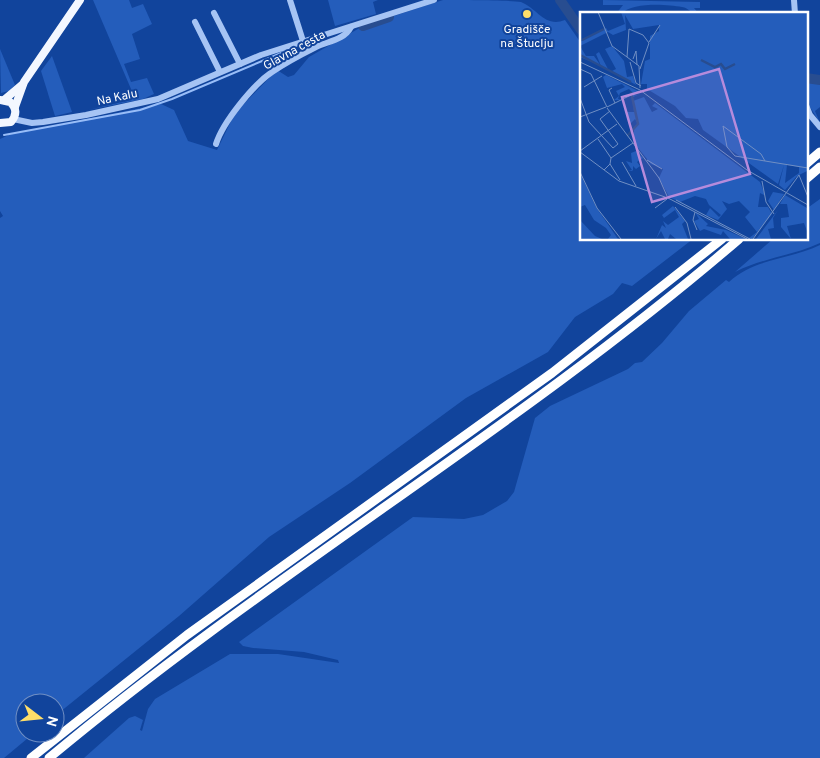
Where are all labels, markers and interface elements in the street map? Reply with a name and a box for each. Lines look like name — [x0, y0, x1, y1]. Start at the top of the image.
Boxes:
marker: Gradišče na Štuclju — [521, 8, 533, 20]
inset map — [580, 12, 808, 240]
place label: Gradišče na Štuclju — [500, 22, 554, 52]
street label: Glavna cesta — [261, 27, 328, 74]
street label: Na Kalu — [95, 86, 139, 110]
north arrow — [15, 693, 65, 743]
text: N — [41, 714, 61, 728]

